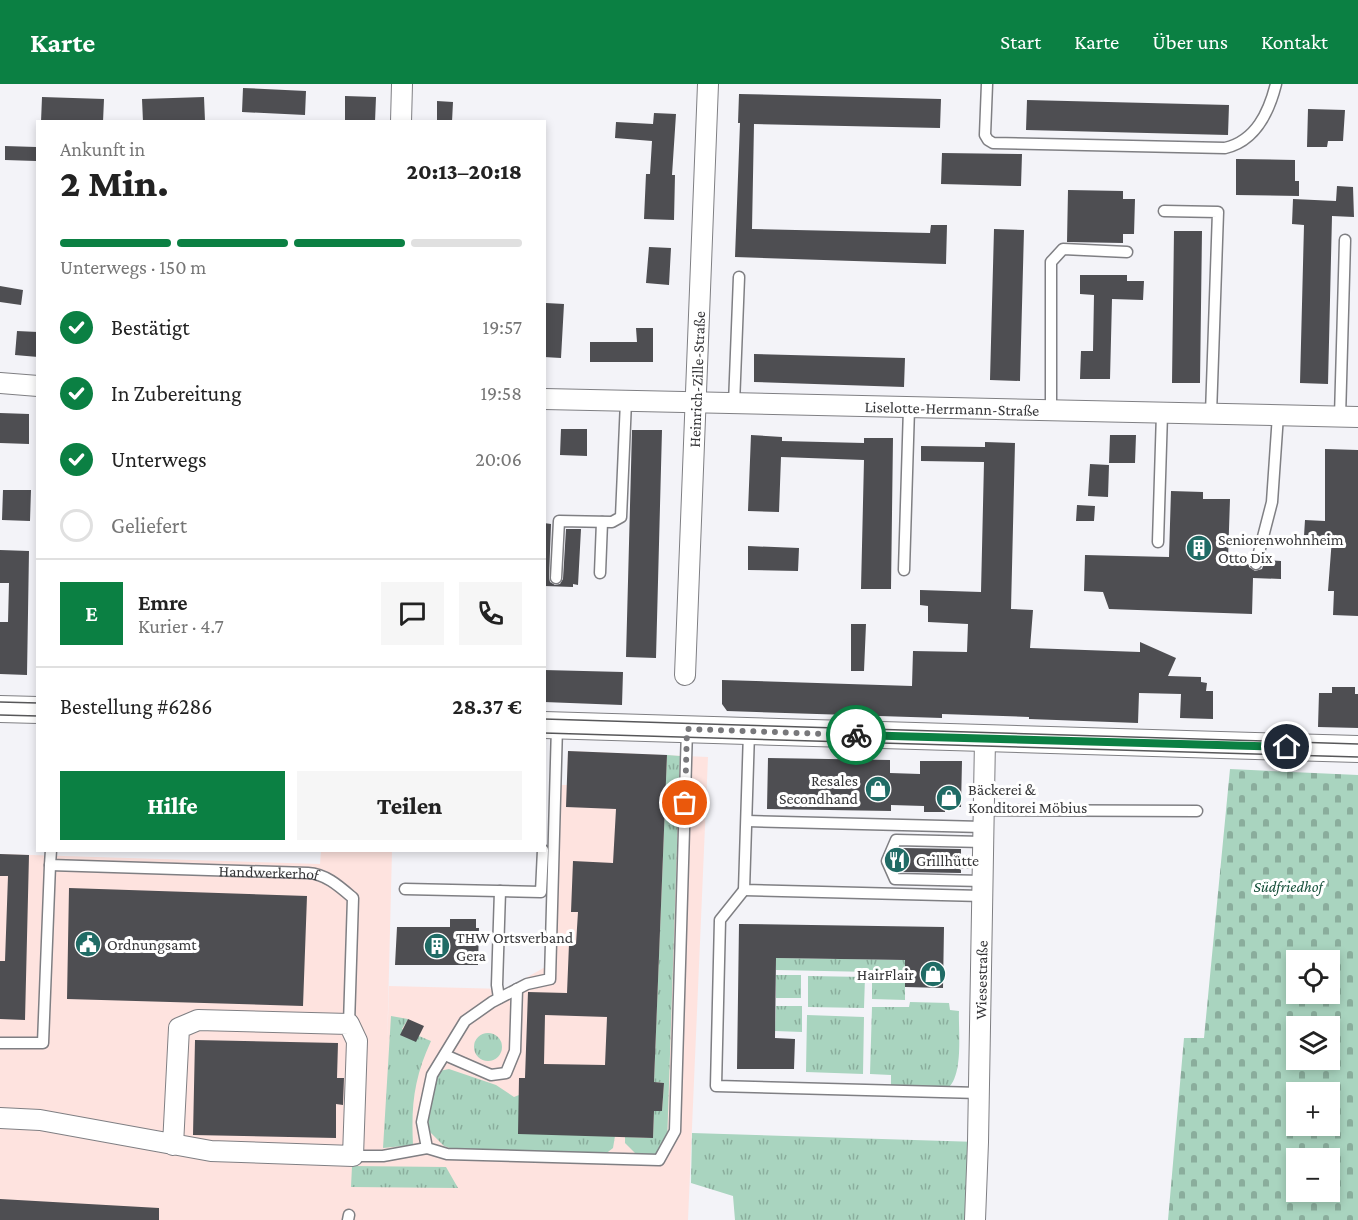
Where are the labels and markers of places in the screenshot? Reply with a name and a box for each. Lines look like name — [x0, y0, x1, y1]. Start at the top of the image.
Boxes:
place label: Seniorenwohnheim Otto Dix — [1218, 531, 1344, 566]
building icon: Seniorenwohnheim Otto Dix — [1184, 533, 1214, 563]
pin — [1261, 721, 1312, 772]
place label: Resales Secondhand — [779, 772, 859, 807]
shop icon: Resales Secondhand — [863, 774, 893, 804]
pin — [659, 777, 710, 828]
place label: Bäckerei & Konditorei Möbius — [968, 781, 1087, 816]
shop icon: Bäckerei & Konditorei Möbius — [934, 783, 964, 813]
restaurant icon: Grillhütte — [882, 845, 912, 875]
place label: Grillhütte — [916, 852, 979, 869]
public building icon: Ordnungsamt — [73, 929, 103, 959]
place label: THW Ortsverband Gera — [456, 929, 574, 964]
building icon: THW Ortsverband Gera — [422, 931, 452, 961]
place label: Ordnungsamt — [107, 936, 197, 954]
shop icon: HairFlair — [918, 959, 948, 989]
place label: HairFlair — [857, 966, 914, 983]

